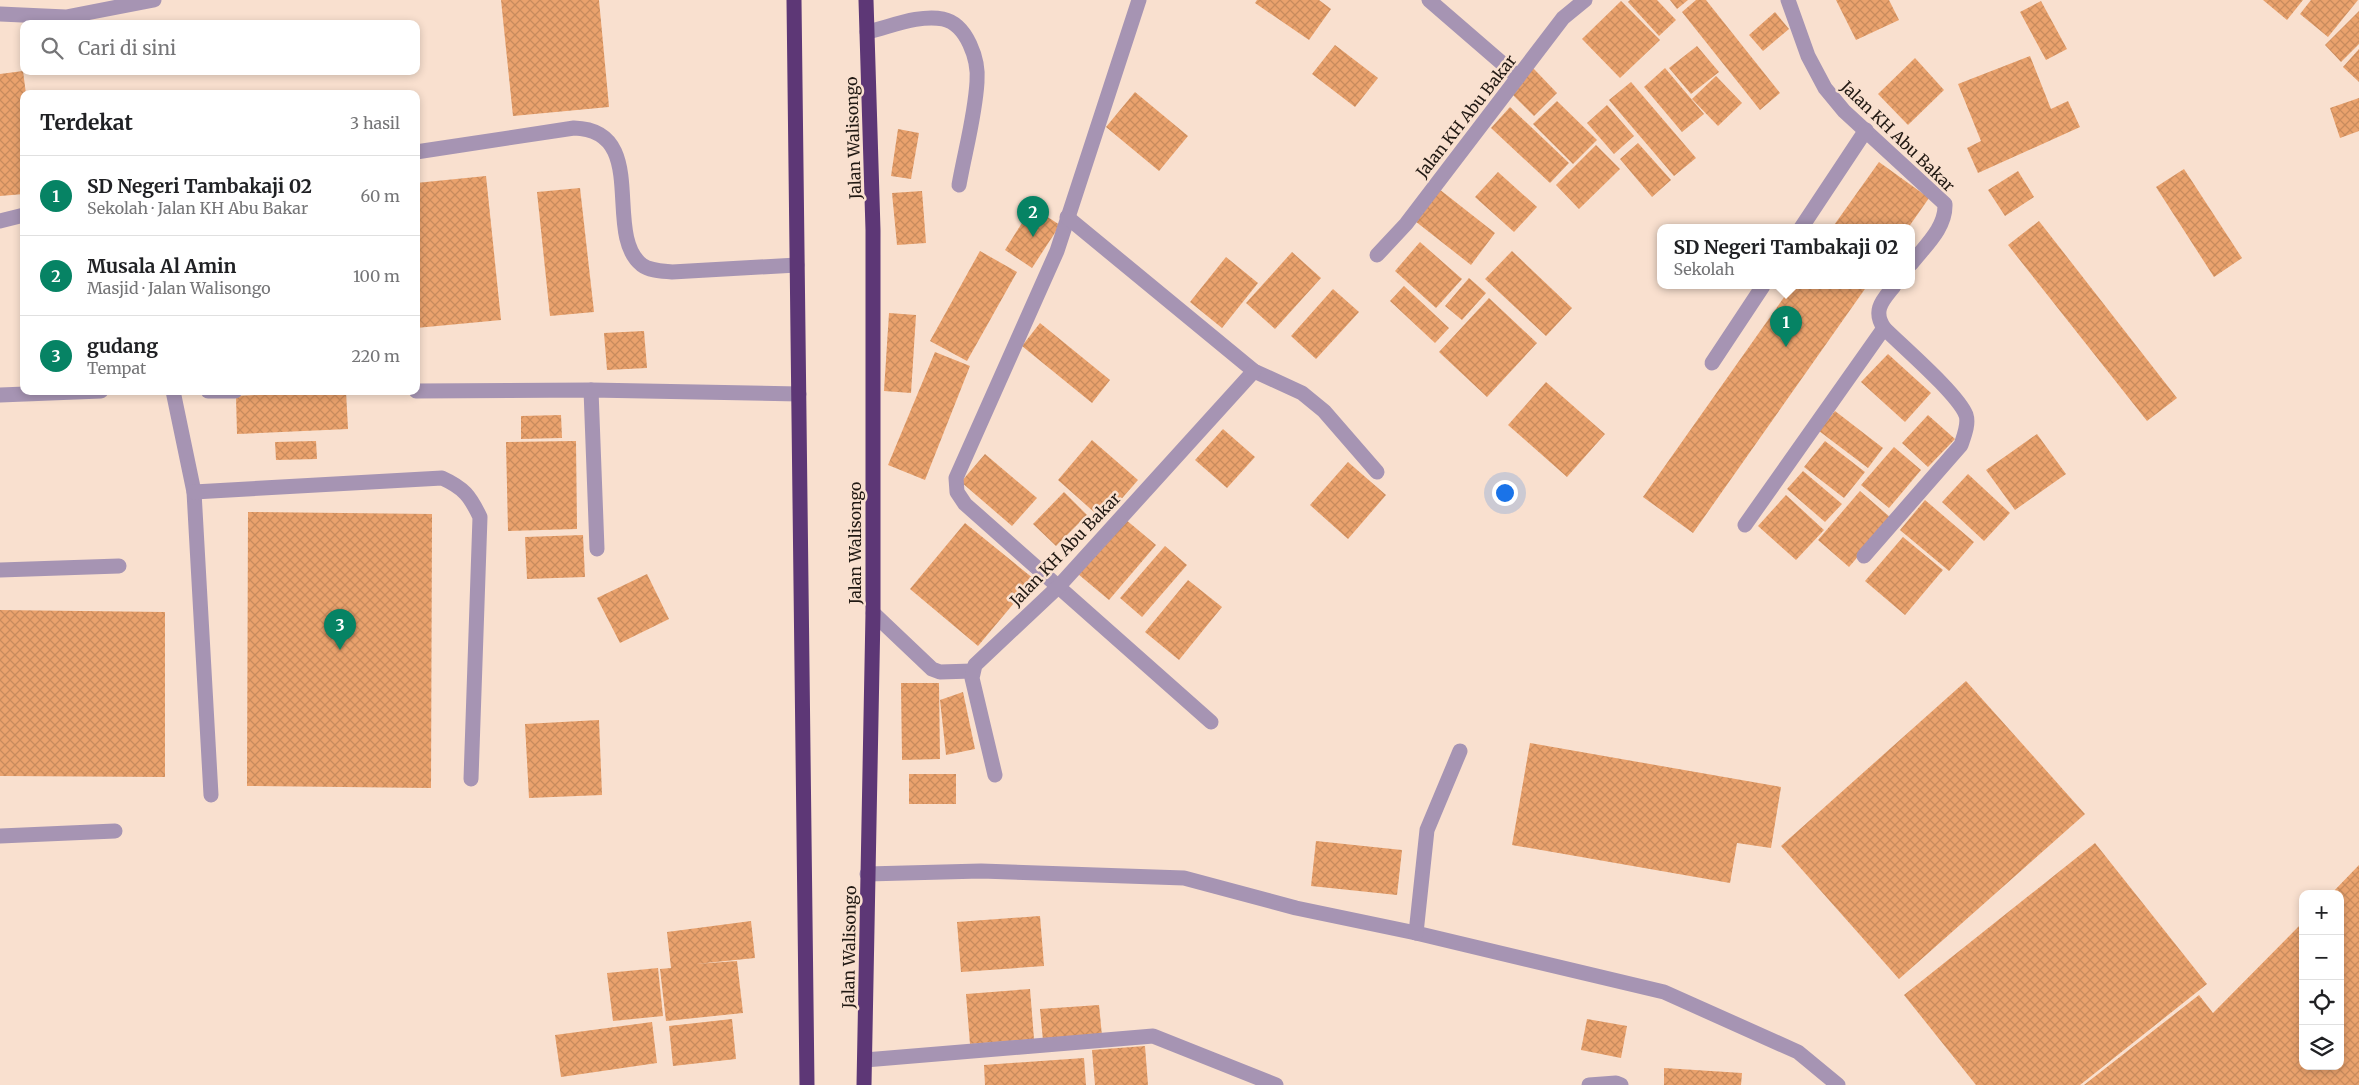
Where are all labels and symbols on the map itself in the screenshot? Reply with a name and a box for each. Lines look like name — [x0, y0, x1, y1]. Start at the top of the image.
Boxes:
street label: Jalan KH Abu Bakar — [1411, 50, 1520, 182]
street label: Jalan Walisongo — [841, 76, 865, 201]
street label: Jalan KH Abu Bakar — [1836, 76, 1959, 196]
pin: 2 — [1017, 196, 1049, 237]
pin: 1 — [1770, 306, 1802, 347]
your location — [1492, 480, 1518, 506]
street label: Jalan Walisongo — [845, 482, 865, 605]
street label: Jalan KH Abu Bakar — [1005, 488, 1125, 611]
pin: 3 — [324, 609, 356, 650]
street label: Jalan Walisongo — [838, 885, 860, 1010]

